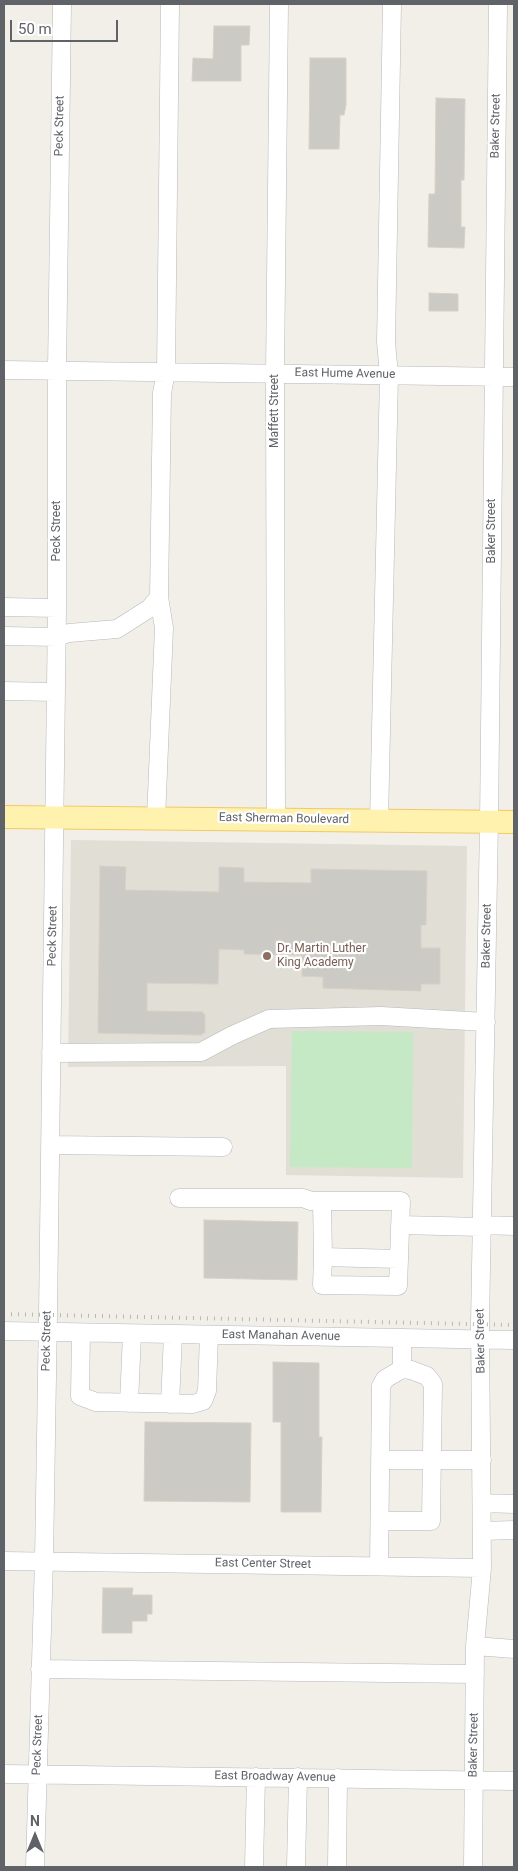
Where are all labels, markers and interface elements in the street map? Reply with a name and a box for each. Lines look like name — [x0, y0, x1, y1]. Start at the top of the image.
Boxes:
scale bar — [12, 10, 120, 42]
text: 50 m — [18, 20, 52, 38]
street label: Baker Street — [488, 93, 504, 159]
street label: Peck Street — [52, 95, 68, 157]
street label: East Hume Avenue — [295, 366, 395, 382]
street label: Maffett Street — [268, 374, 282, 448]
street label: Baker Street — [485, 498, 499, 564]
street label: Peck Street — [50, 501, 64, 561]
street label: East Sherman Boulevard — [219, 811, 349, 827]
street label: Baker Street — [479, 903, 495, 969]
street label: Peck Street — [45, 905, 61, 967]
place label: Dr. Martin Luther King Academy — [277, 942, 366, 970]
marker: Dr. Martin Luther King Academy — [261, 950, 273, 962]
street label: Baker Street — [473, 1308, 489, 1374]
street label: Peck Street — [39, 1310, 55, 1372]
street label: East Manahan Avenue — [222, 1328, 340, 1344]
street label: East Center Street — [215, 1556, 311, 1572]
street label: Baker Street — [466, 1712, 482, 1778]
street label: Peck Street — [30, 1714, 46, 1776]
street label: East Broadway Avenue — [214, 1769, 336, 1785]
north arrow — [10, 1811, 60, 1861]
text: N — [30, 1813, 40, 1829]

